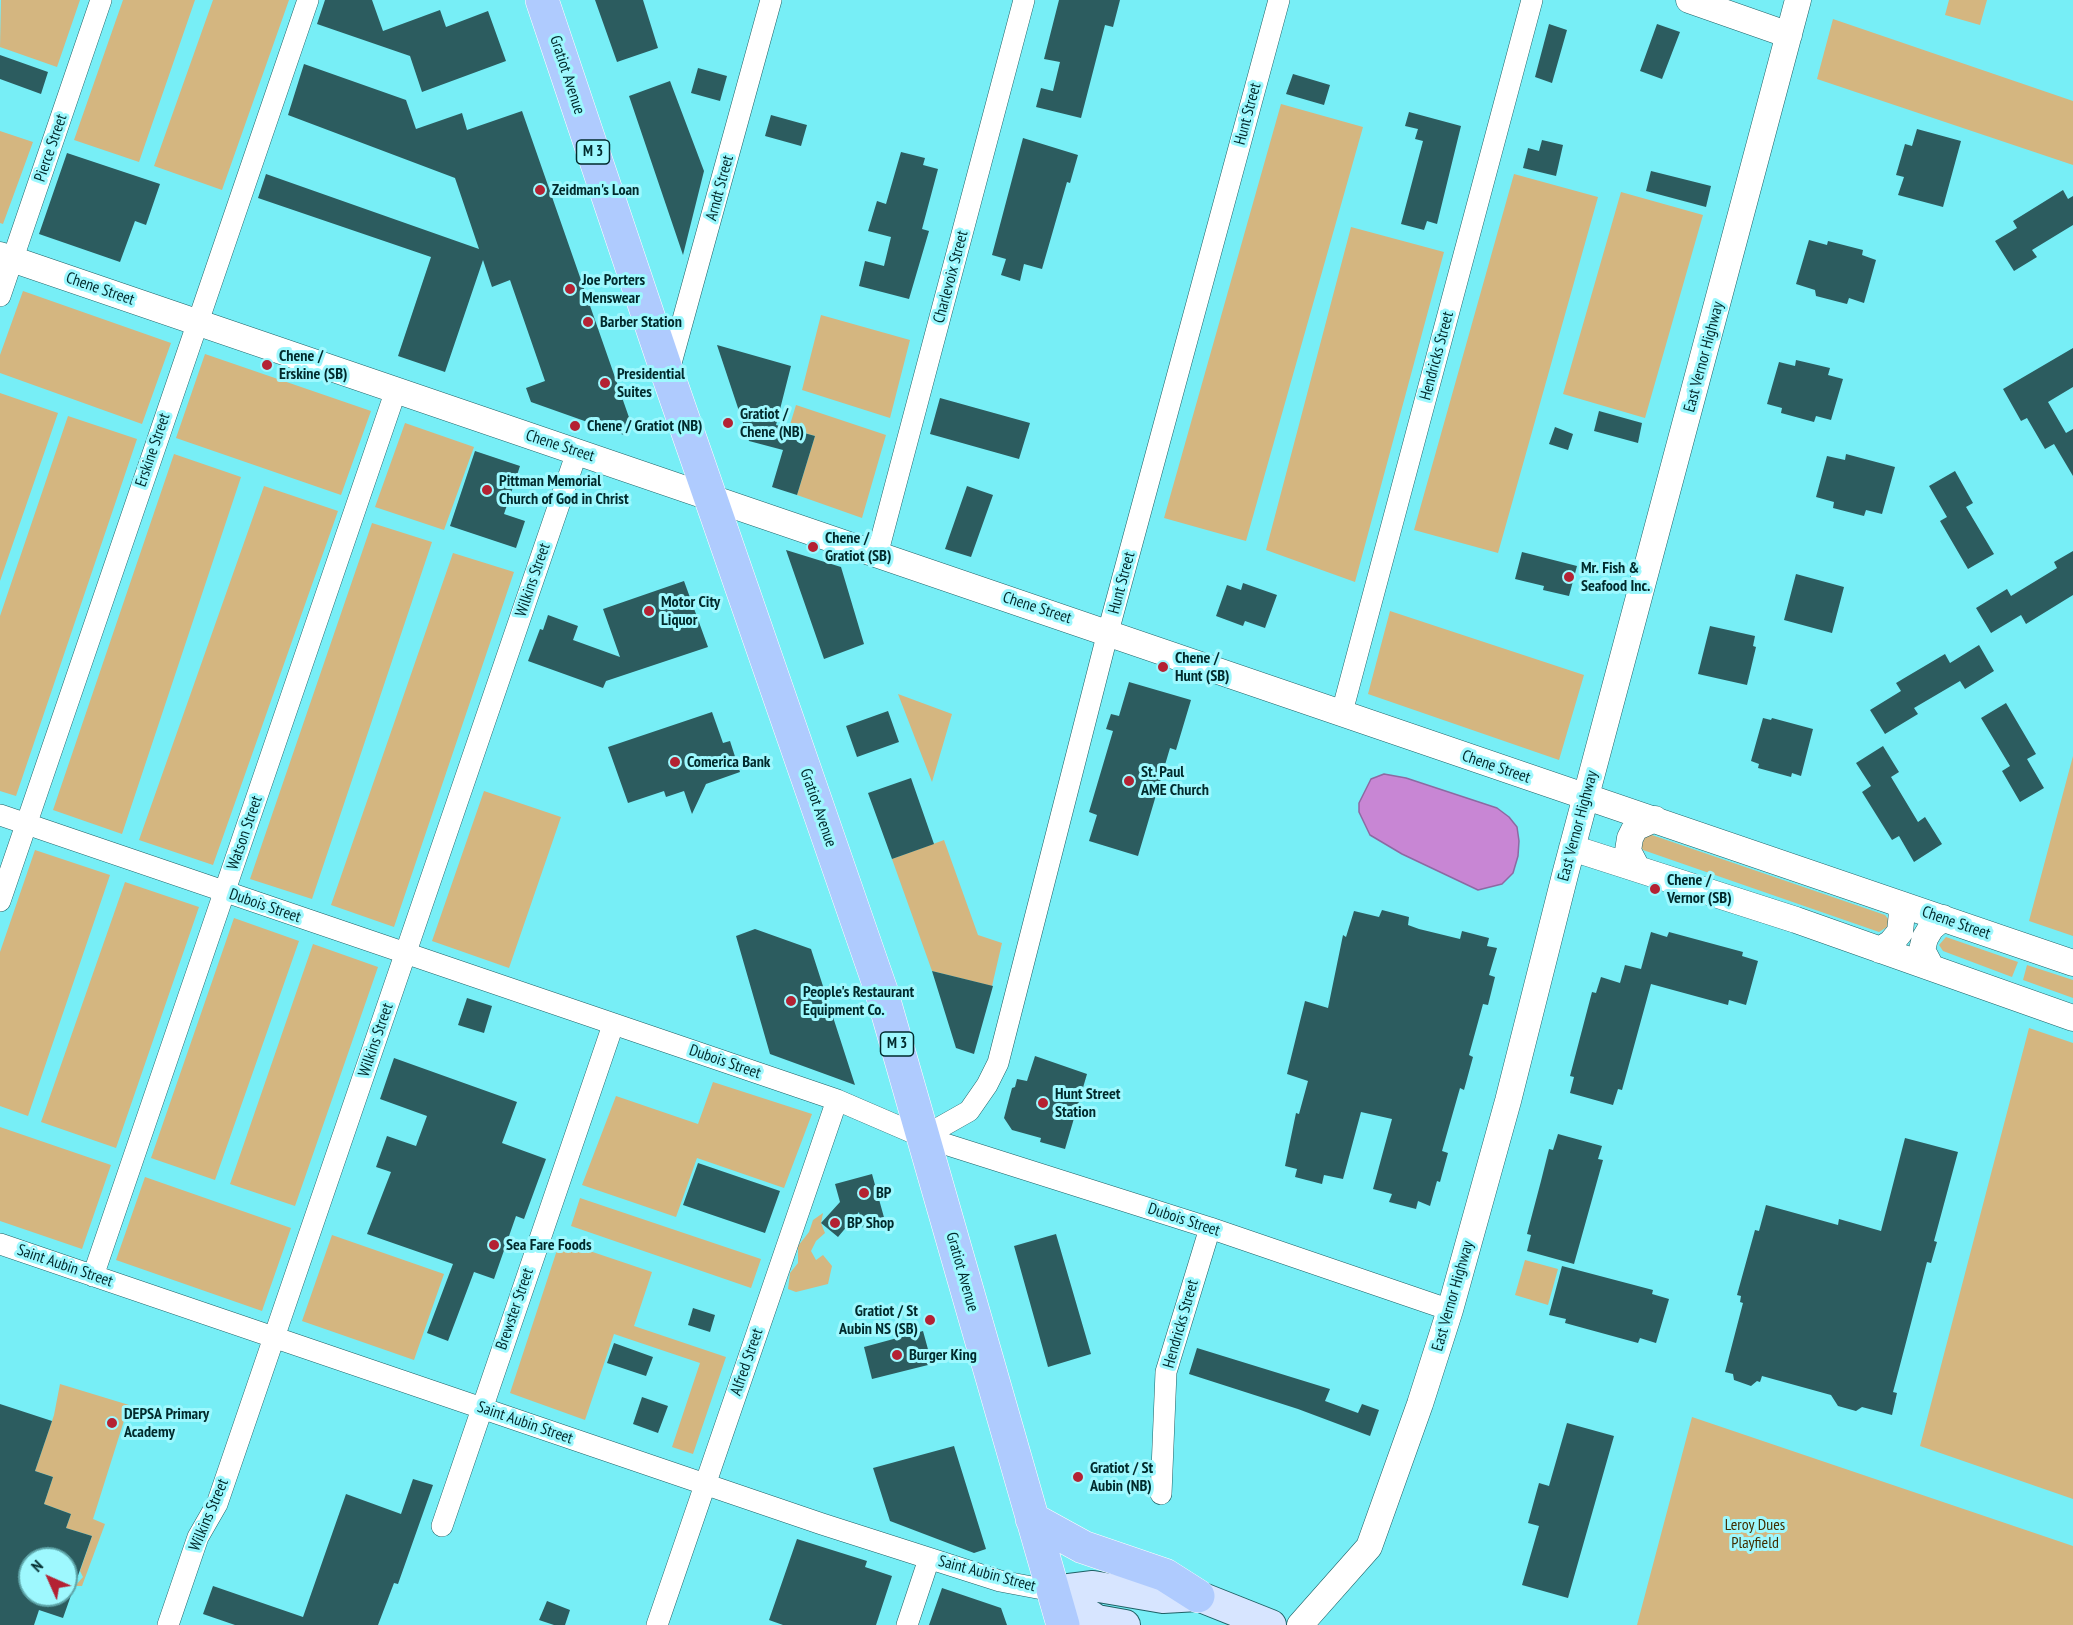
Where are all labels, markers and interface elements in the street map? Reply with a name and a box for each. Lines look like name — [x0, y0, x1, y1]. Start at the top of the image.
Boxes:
street label: Gratiot Avenue — [545, 33, 589, 117]
street label: Hunt Street — [1231, 81, 1265, 147]
street label: Pierce Street — [30, 112, 72, 184]
road number: M 3 — [576, 140, 610, 164]
street label: Arndt Street — [702, 153, 738, 223]
place label: Zeidman's Loan — [552, 180, 639, 200]
marker: Zeidman's Loan — [533, 183, 547, 197]
street label: Charlevoix Street — [929, 229, 973, 325]
street label: Chene Street — [63, 268, 137, 310]
place label: Joe Porters Menswear — [582, 270, 645, 308]
marker: Joe Porters Menswear — [563, 282, 577, 296]
street label: East Vernor Highway — [1680, 300, 1728, 414]
street label: Hendricks Street — [1416, 310, 1458, 402]
place label: Barber Station — [600, 312, 682, 332]
marker: Barber Station — [581, 315, 595, 329]
place label: Chene / Erskine (SB) — [279, 346, 347, 384]
marker: Chene / Erskine (SB) — [260, 358, 274, 372]
place label: Presidential Suites — [617, 364, 685, 402]
marker: Presidential Suites — [598, 376, 612, 390]
place label: Gratiot / Chene (NB) — [740, 404, 804, 442]
street label: Erskine Street — [131, 411, 175, 489]
place label: Chene / Gratiot (NB) — [587, 416, 703, 436]
marker: Gratiot / Chene (NB) — [721, 416, 735, 430]
marker: Chene / Gratiot (NB) — [568, 419, 582, 433]
street label: Chene Street — [523, 426, 597, 466]
place label: Pittman Memorial Church of God in Christ — [499, 471, 629, 509]
marker: Pittman Memorial Church of God in Christ — [480, 483, 494, 497]
place label: Chene / Gratiot (SB) — [825, 528, 891, 566]
marker: Chene / Gratiot (SB) — [806, 540, 820, 554]
street label: Wilkins Street — [511, 541, 555, 619]
street label: Hunt Street — [1105, 550, 1139, 616]
place label: Mr. Fish & Seafood Inc. — [1581, 558, 1650, 596]
marker: Mr. Fish & Seafood Inc. — [1562, 570, 1576, 584]
street label: Chene Street — [1000, 588, 1074, 628]
place label: Motor City Liquor — [661, 592, 720, 630]
marker: Motor City Liquor — [642, 604, 656, 618]
place label: Chene / Hunt (SB) — [1175, 648, 1230, 686]
marker: Chene / Hunt (SB) — [1156, 660, 1170, 674]
street label: Chene Street — [1459, 746, 1533, 788]
place label: Comerica Bank — [687, 752, 770, 772]
marker: Comerica Bank — [668, 755, 682, 769]
place label: St. Paul AME Church — [1141, 762, 1209, 800]
street label: Gratiot Avenue — [796, 766, 840, 850]
street label: East Vernor Highway — [1554, 769, 1602, 883]
marker: St. Paul AME Church — [1122, 774, 1136, 788]
street label: Watson Street — [223, 794, 267, 872]
place label: Chene / Vernor (SB) — [1667, 870, 1732, 908]
marker: Chene / Vernor (SB) — [1648, 882, 1662, 896]
street label: Dubois Street — [227, 885, 303, 927]
street label: Chene Street — [1919, 902, 1993, 944]
place label: People's Restaurant Equipment Co. — [803, 982, 914, 1020]
marker: People's Restaurant Equipment Co. — [784, 994, 798, 1008]
street label: Wilkins Street — [354, 1001, 398, 1079]
road number: M 3 — [880, 1032, 914, 1056]
street label: Dubois Street — [687, 1041, 763, 1083]
place label: Hunt Street Station — [1055, 1084, 1121, 1122]
marker: Hunt Street Station — [1036, 1096, 1050, 1110]
place label: BP — [876, 1183, 891, 1203]
marker: BP — [857, 1186, 871, 1200]
street label: Dubois Street — [1146, 1199, 1222, 1241]
place label: BP Shop — [847, 1213, 894, 1233]
marker: BP Shop — [828, 1216, 842, 1230]
street label: Gratiot Avenue — [942, 1230, 982, 1314]
place label: Sea Fare Foods — [506, 1235, 592, 1255]
marker: Sea Fare Foods — [487, 1238, 501, 1252]
street label: East Vernor Highway — [1428, 1239, 1478, 1353]
street label: Saint Aubin Street — [15, 1241, 115, 1291]
street label: Brewster Street — [492, 1266, 538, 1352]
street label: Hendricks Street — [1159, 1278, 1203, 1370]
place label: Gratiot / St Aubin NS (SB) — [839, 1301, 918, 1339]
marker: Gratiot / St Aubin NS (SB) — [923, 1313, 937, 1327]
street label: Alfred Street — [727, 1326, 767, 1398]
place label: Burger King — [909, 1345, 977, 1365]
marker: Burger King — [890, 1348, 904, 1362]
street label: Saint Aubin Street — [475, 1398, 575, 1448]
place label: DEPSA Primary Academy — [124, 1404, 209, 1442]
marker: DEPSA Primary Academy — [105, 1416, 119, 1430]
place label: Gratiot / St Aubin (NB) — [1090, 1458, 1153, 1496]
marker: Gratiot / St Aubin (NB) — [1071, 1470, 1085, 1484]
street label: Wilkins Street — [185, 1476, 233, 1554]
park label: Leroy Dues Playfield — [1725, 1515, 1785, 1553]
north arrow — [18, 1547, 78, 1607]
street label: Saint Aubin Street — [936, 1552, 1038, 1596]
text: N — [27, 1556, 47, 1576]

